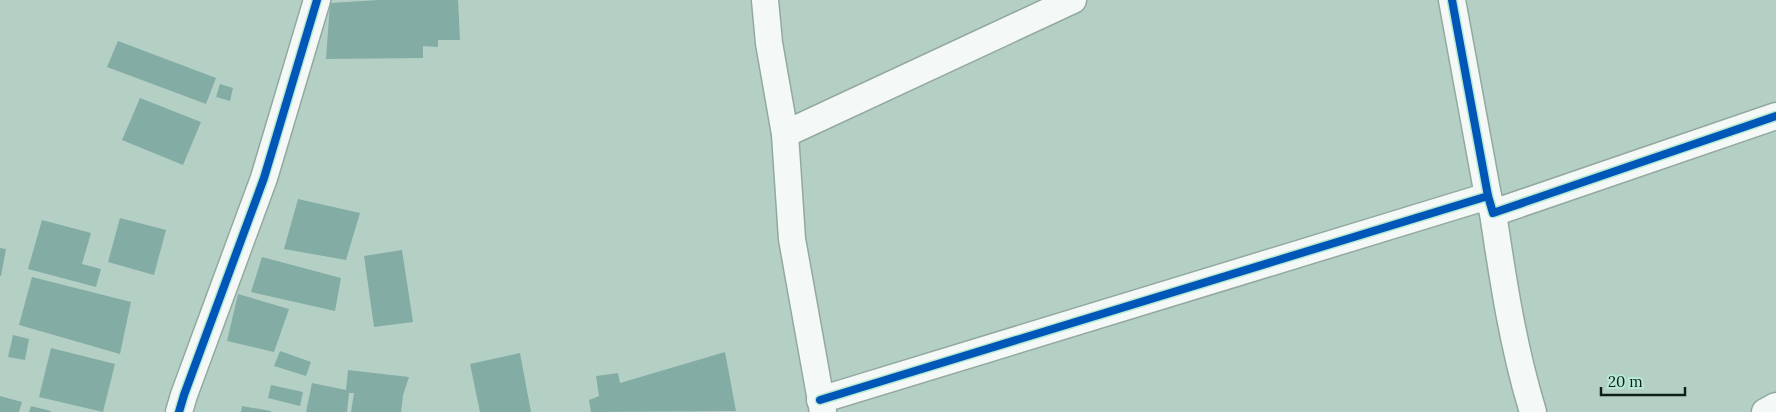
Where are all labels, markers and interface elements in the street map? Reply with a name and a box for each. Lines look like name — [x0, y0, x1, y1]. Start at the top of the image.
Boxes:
scale bar — [1601, 364, 1685, 396]
text: 20 m — [1608, 372, 1643, 391]

